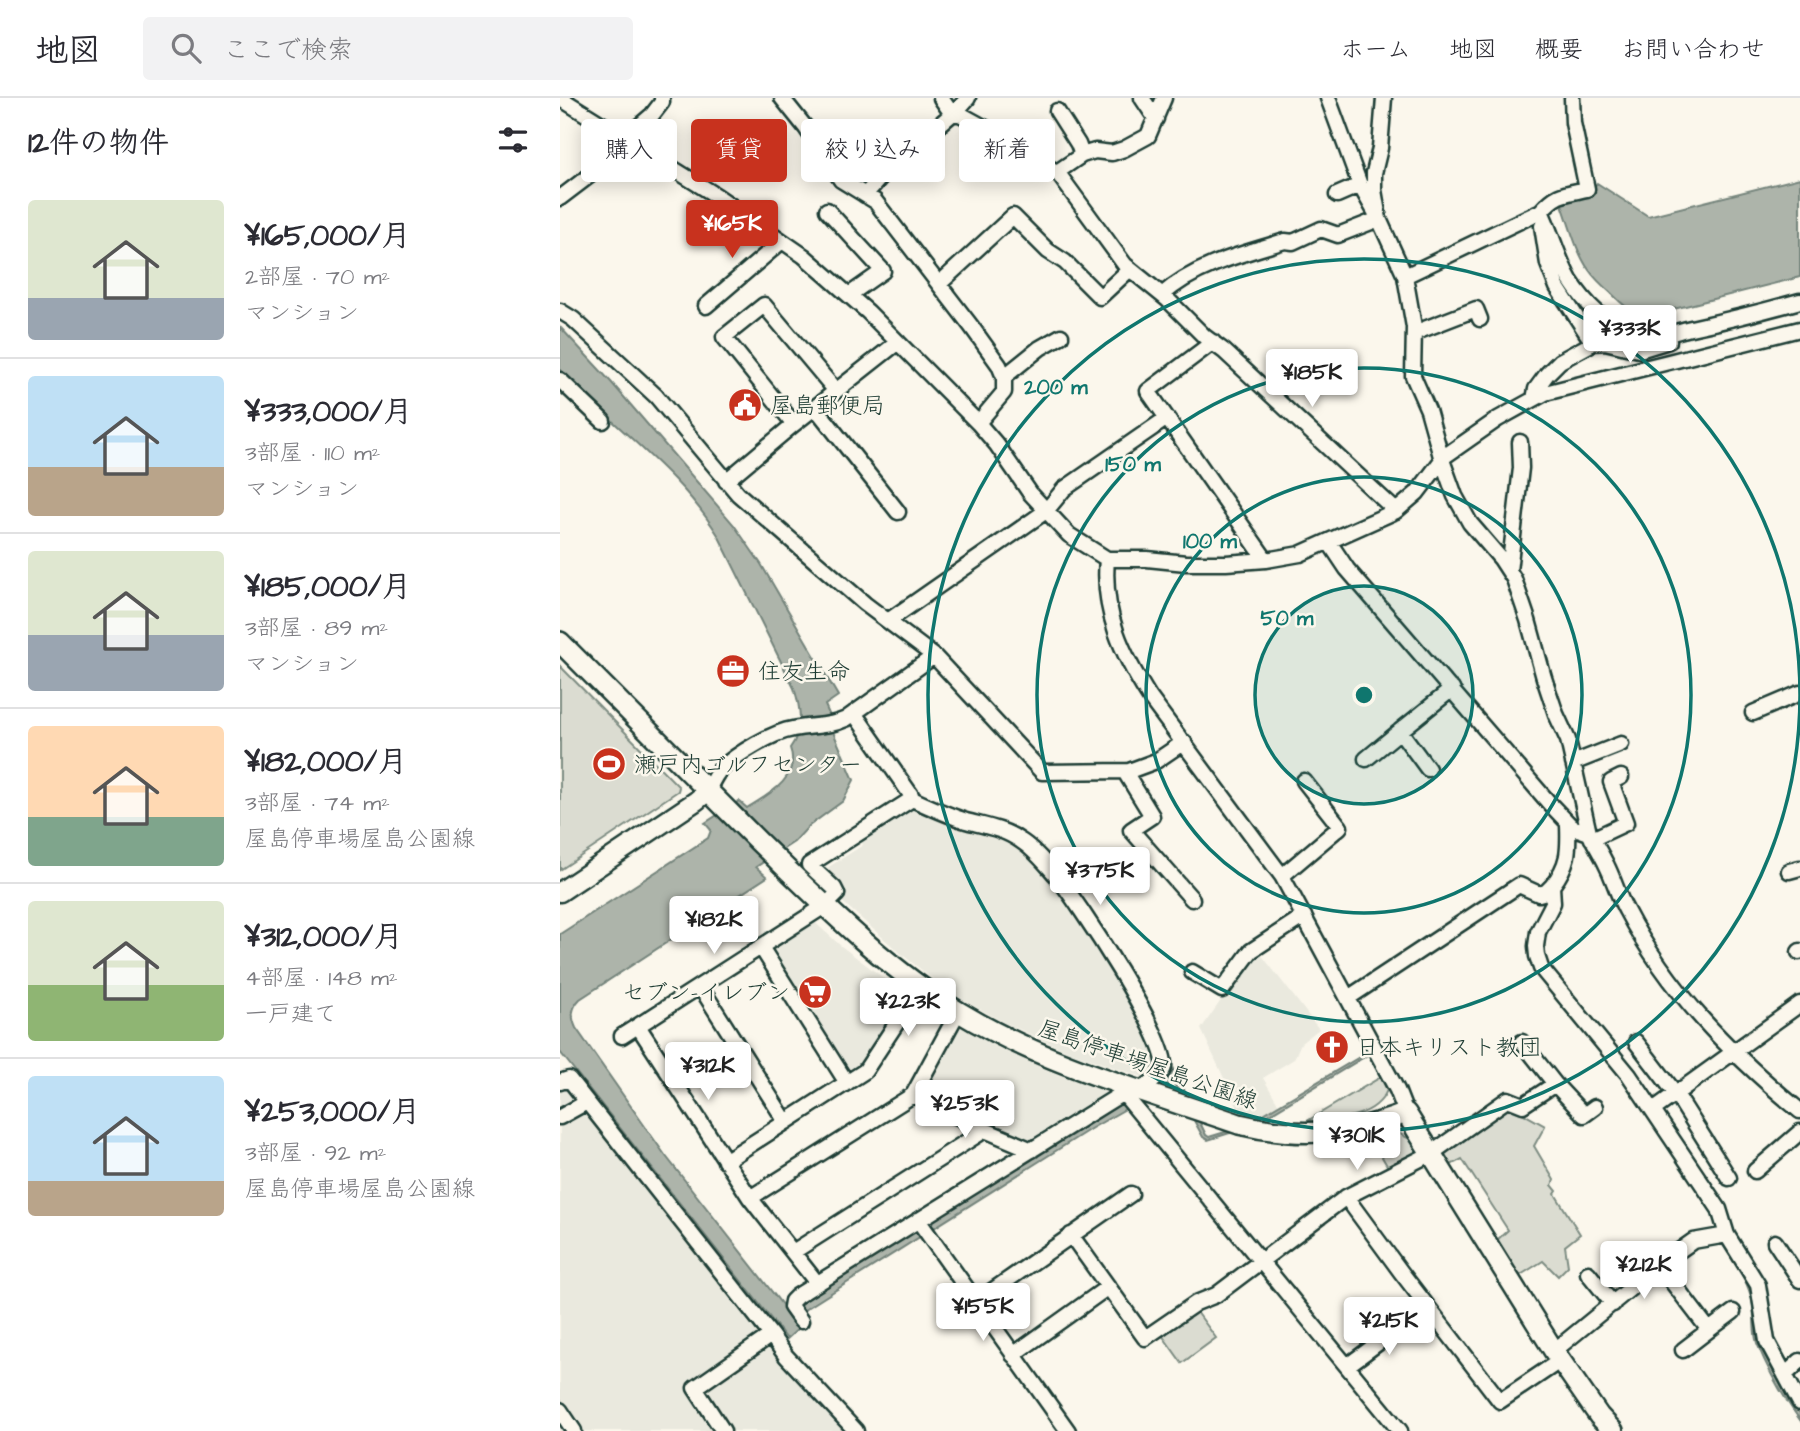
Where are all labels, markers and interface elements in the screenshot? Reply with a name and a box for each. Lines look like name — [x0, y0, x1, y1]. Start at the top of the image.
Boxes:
search box — [143, 17, 633, 80]
text: 地図 — [35, 28, 101, 74]
icon: search — [167, 29, 205, 67]
text: ここで検索 — [223, 32, 353, 68]
text: ホーム — [1340, 33, 1411, 67]
text: 地図 — [1449, 33, 1497, 67]
text: 概要 — [1535, 33, 1583, 67]
text: お問い合わせ — [1621, 33, 1765, 67]
chip: 購入 — [581, 119, 677, 182]
chip: 賃貸 — [691, 119, 787, 182]
chip: 絞り込み — [801, 119, 945, 182]
chip: 新着 — [959, 119, 1055, 182]
icon: filters — [494, 121, 532, 159]
text: 12件の物件 — [28, 122, 169, 164]
pin: ¥165K — [683, 200, 781, 260]
text: ¥165K — [702, 207, 762, 239]
text: ¥165,000/月 — [245, 215, 411, 257]
icon: home — [84, 228, 168, 312]
text: 2部屋 · 70 m² — [245, 261, 390, 293]
text: マンション — [245, 297, 359, 329]
pin: ¥333K — [1581, 306, 1679, 365]
text: ¥333K — [1599, 312, 1661, 344]
pin: ¥185K — [1263, 350, 1361, 409]
text: ¥185K — [1282, 356, 1342, 388]
text: 200 m — [1023, 373, 1088, 402]
public building icon: 屋島郵便局 — [726, 386, 764, 424]
place label: 屋島郵便局 — [770, 390, 885, 422]
text: ¥333,000/月 — [245, 391, 413, 433]
icon: home — [84, 404, 168, 488]
text: 3部屋 · 110 m² — [245, 437, 380, 469]
text: 150 m — [1105, 450, 1161, 479]
text: マンション — [245, 473, 359, 505]
text: 100 m — [1183, 527, 1238, 556]
text: ¥185,000/月 — [245, 566, 411, 608]
icon: home — [84, 579, 168, 663]
text: 50 m — [1261, 604, 1314, 633]
text: 3部屋 · 89 m² — [245, 612, 388, 644]
text: マンション — [245, 648, 359, 680]
office icon: 住友生命 — [714, 652, 752, 690]
place label: 住友生命 — [758, 656, 850, 688]
centre of rings — [1352, 683, 1376, 707]
text: ¥182,000/月 — [245, 741, 407, 783]
sports icon: 瀬戸内ゴルフセンター — [590, 745, 628, 783]
place label: 瀬戸内ゴルフセンター — [634, 749, 862, 781]
icon: home — [84, 754, 168, 838]
text: 3部屋 · 74 m² — [245, 787, 390, 819]
text: 屋島停車場屋島公園線 — [245, 823, 475, 855]
pin: ¥375K — [1051, 848, 1149, 907]
text: ¥375K — [1066, 854, 1134, 886]
pin: ¥182K — [665, 896, 763, 956]
text: ¥182K — [685, 903, 743, 935]
text: ¥312,000/月 — [245, 916, 403, 958]
icon: home — [84, 929, 168, 1013]
text: 4部屋 · 148 m² — [245, 962, 398, 994]
supermarket icon: セブン-イレブン — [796, 973, 834, 1011]
place label: セブン-イレブン — [622, 977, 790, 1009]
pin: ¥223K — [859, 978, 957, 1038]
text: ¥223K — [876, 985, 940, 1017]
text: 一戸建て — [245, 998, 337, 1030]
street label: 屋島停車場屋島公園線 — [1034, 1012, 1262, 1118]
church icon: 日本キリスト教団 — [1313, 1028, 1351, 1066]
place label: 日本キリスト教団 — [1356, 1032, 1542, 1064]
pin: ¥312K — [659, 1042, 757, 1102]
text: ¥312K — [681, 1049, 735, 1081]
pin: ¥253K — [916, 1080, 1014, 1140]
text: ¥253K — [931, 1087, 999, 1119]
text: ¥253,000/月 — [245, 1091, 420, 1133]
icon: home — [84, 1104, 168, 1188]
pin: ¥301K — [1308, 1112, 1406, 1172]
text: ¥301K — [1329, 1119, 1385, 1151]
text: 3部屋 · 92 m² — [245, 1137, 386, 1169]
text: 屋島停車場屋島公園線 — [245, 1173, 475, 1205]
pin: ¥212K — [1595, 1242, 1693, 1301]
text: ¥212K — [1616, 1248, 1672, 1280]
pin: ¥155K — [934, 1284, 1032, 1343]
text: ¥155K — [952, 1290, 1014, 1322]
pin: ¥215K — [1340, 1298, 1438, 1357]
text: ¥215K — [1360, 1304, 1418, 1336]

